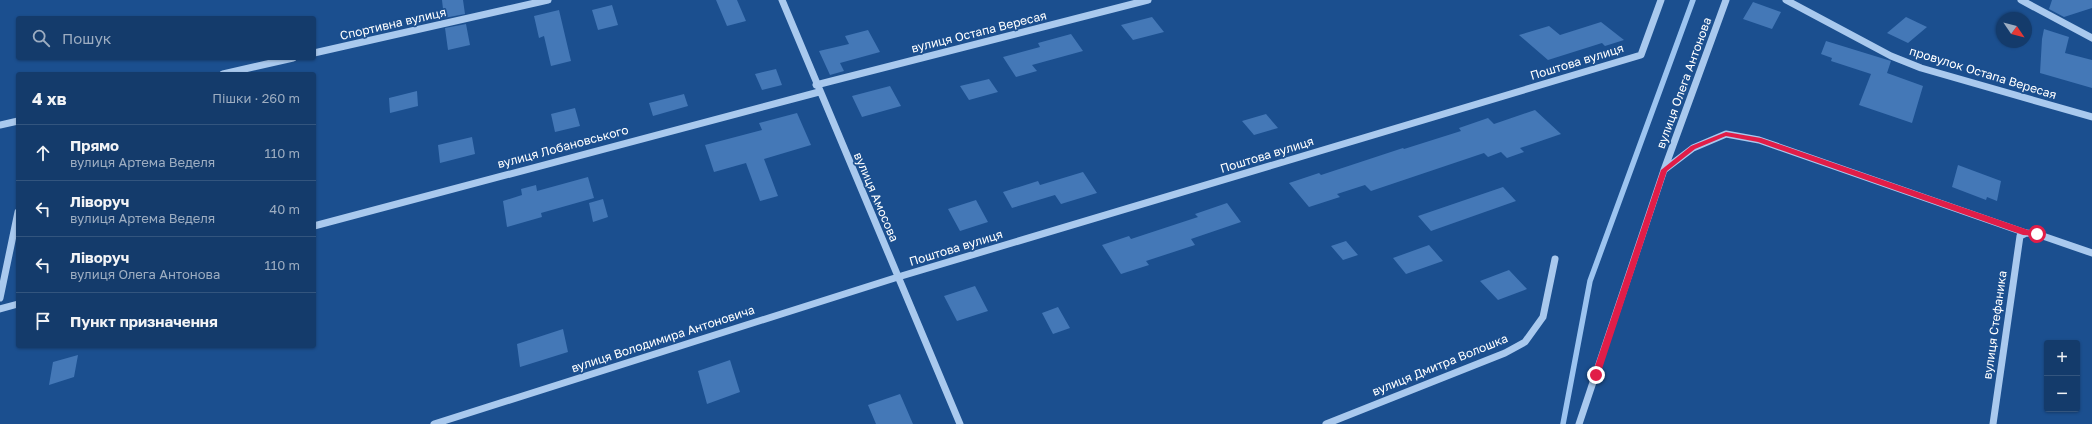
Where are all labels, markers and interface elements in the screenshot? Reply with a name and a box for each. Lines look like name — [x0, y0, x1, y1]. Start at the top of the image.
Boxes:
street label: Спортивна вулиця — [338, 4, 448, 43]
street label: вулиця Остапа Вересая — [910, 7, 1048, 56]
north arrow — [1996, 12, 2032, 48]
street label: вулиця Олега Антонова — [1653, 15, 1714, 151]
search box — [16, 16, 316, 60]
icon: search — [30, 27, 52, 49]
text: Пошук — [62, 29, 111, 47]
street label: Поштова вулиця — [1528, 40, 1626, 83]
street label: провулок Остапа Вересая — [1908, 43, 2059, 102]
text: 4 хв — [32, 88, 67, 109]
text: Пішки · 260 m — [212, 90, 300, 106]
street label: вулиця Лобановського — [496, 122, 630, 171]
street label: Поштова вулиця — [1218, 133, 1316, 176]
text: Прямо — [70, 136, 119, 154]
icon: ahead — [32, 142, 54, 164]
text: 110 m — [265, 145, 300, 161]
street label: вулиця Амосова — [851, 150, 902, 244]
text: вулиця Артема Веделя — [70, 154, 215, 170]
text: Ліворуч — [70, 192, 129, 210]
icon: left — [32, 198, 54, 220]
text: 40 m — [269, 201, 300, 217]
text: вулиця Артема Веделя — [70, 210, 215, 226]
route start — [2028, 225, 2046, 243]
street label: Поштова вулиця — [907, 226, 1005, 269]
text: Ліворуч — [70, 248, 129, 266]
icon: left — [32, 254, 54, 276]
text: 110 m — [265, 257, 300, 273]
text: вулиця Олега Антонова — [70, 266, 220, 282]
street label: вулиця Стефаника — [1979, 270, 2010, 380]
street label: вулиця Володимира Антоновича — [569, 302, 756, 375]
icon: arrive — [32, 310, 54, 332]
text: Пункт призначення — [70, 312, 218, 330]
street label: вулиця Дмитра Волошка — [1370, 330, 1510, 399]
map controls — [2044, 340, 2080, 412]
button: + — [2044, 340, 2080, 376]
route end — [1587, 366, 1605, 384]
button: − — [2044, 376, 2080, 412]

